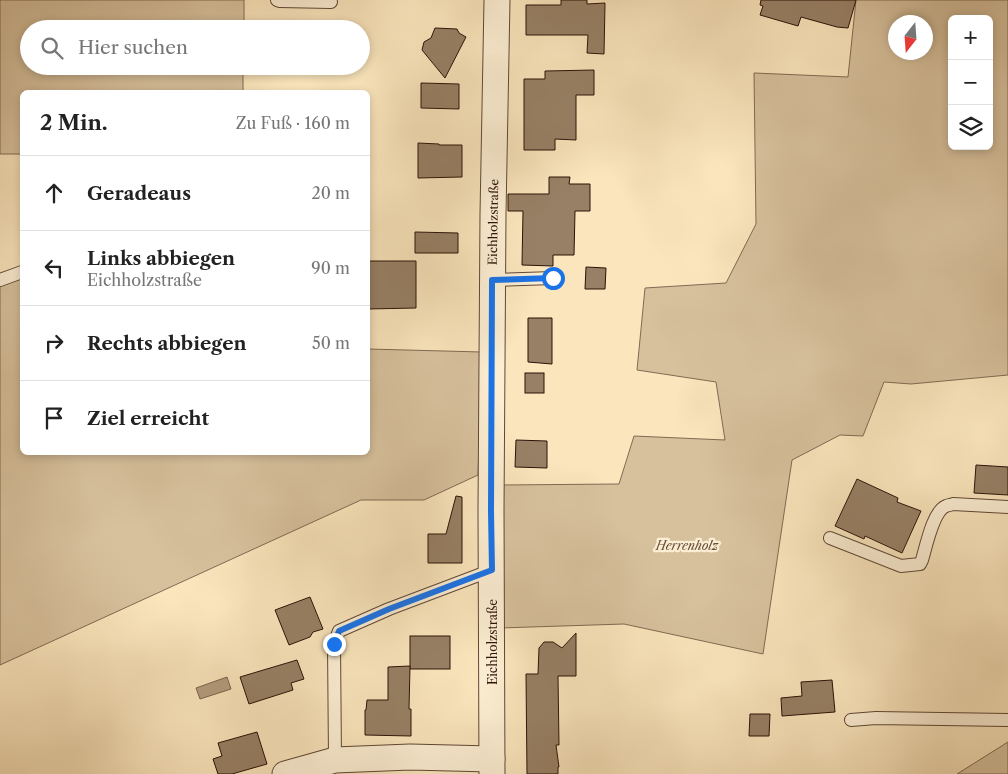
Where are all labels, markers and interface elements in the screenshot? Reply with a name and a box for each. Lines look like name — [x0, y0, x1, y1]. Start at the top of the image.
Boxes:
north arrow — [888, 15, 933, 60]
map controls — [948, 15, 993, 150]
button: + — [948, 15, 993, 60]
search box — [20, 20, 370, 75]
icon: search — [38, 34, 66, 62]
text: Hier suchen — [78, 36, 188, 59]
button: − — [948, 60, 993, 105]
button: layers — [948, 105, 993, 150]
text: 2 Min. — [40, 110, 108, 135]
text: Zu Fuß · 160 m — [236, 113, 350, 133]
icon: ahead — [40, 179, 68, 207]
street label: Eichholzstraße — [485, 179, 501, 265]
text: Geradeaus — [87, 182, 191, 205]
text: 20 m — [311, 183, 350, 203]
text: Links abbiegen — [87, 247, 235, 270]
icon: left — [40, 254, 68, 282]
text: 90 m — [311, 258, 350, 278]
route start — [542, 267, 565, 290]
text: Eichholzstraße — [87, 270, 202, 290]
icon: right — [40, 329, 68, 357]
text: Rechts abbiegen — [87, 332, 247, 355]
text: 50 m — [312, 333, 350, 353]
icon: arrive — [40, 404, 68, 432]
text: Ziel erreicht — [87, 407, 209, 430]
park label: Herrenholz — [655, 538, 719, 553]
street label: Eichholzstraße — [485, 599, 500, 685]
route end — [323, 633, 346, 656]

